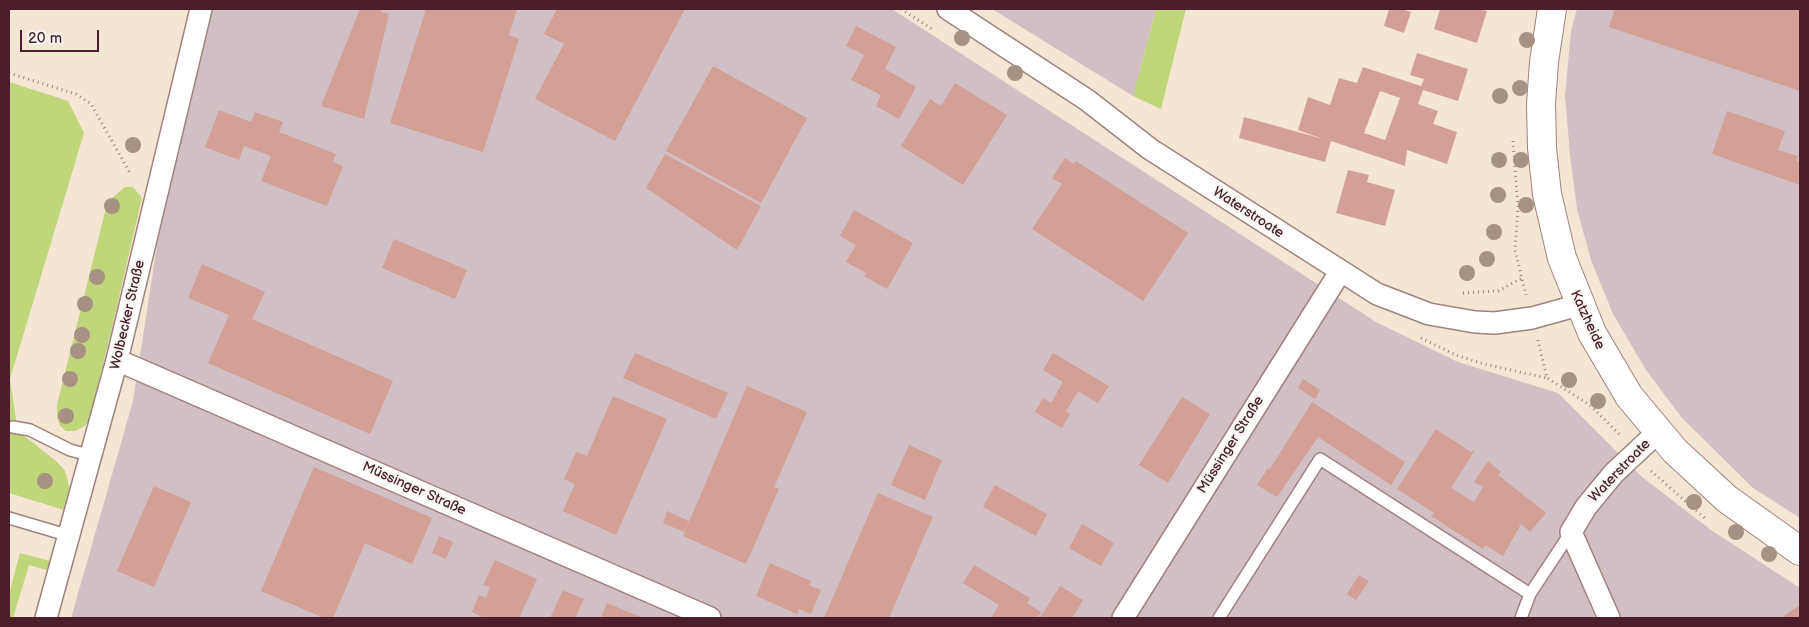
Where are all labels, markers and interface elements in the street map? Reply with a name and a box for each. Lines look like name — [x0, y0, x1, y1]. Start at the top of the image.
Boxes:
scale bar — [22, 20, 101, 52]
text: 20 m — [28, 29, 62, 48]
street label: Waterstroate — [1209, 184, 1287, 242]
street label: Wolbecker Straße — [107, 259, 149, 371]
street label: Katzheide — [1566, 288, 1608, 352]
street label: Müssinger Straße — [1194, 393, 1268, 497]
street label: Waterstroate — [1586, 436, 1654, 506]
street label: Müssinger Straße — [360, 459, 468, 519]

